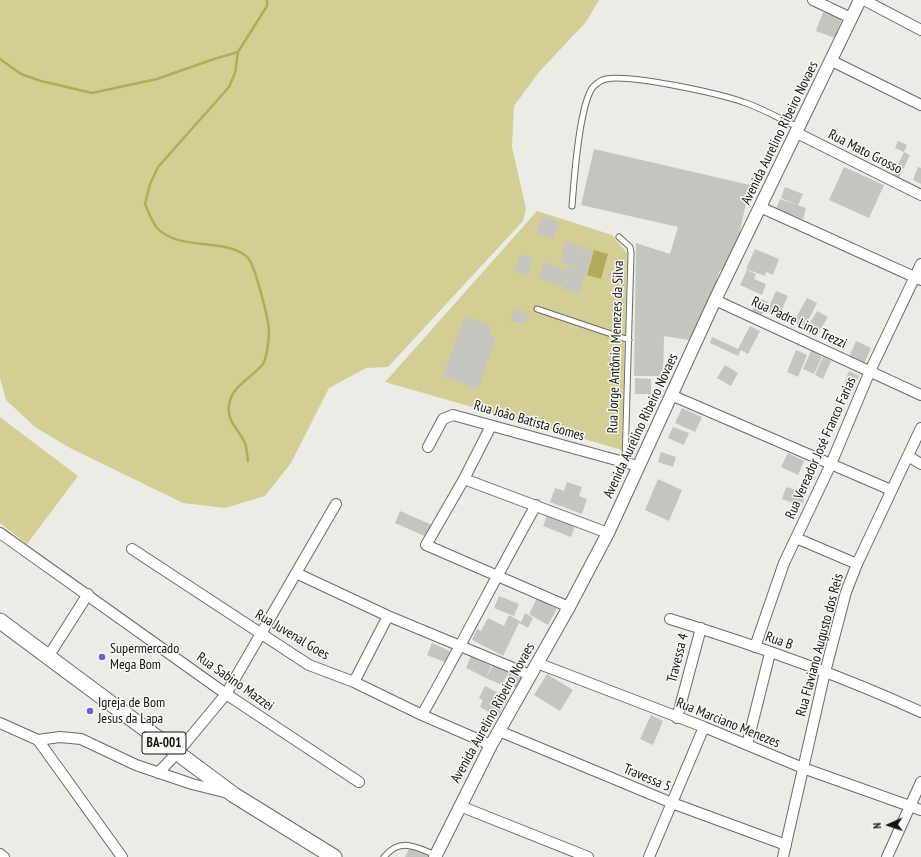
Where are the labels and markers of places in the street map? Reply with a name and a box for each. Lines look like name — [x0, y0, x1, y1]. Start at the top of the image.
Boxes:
place label: Supermercado Mega Bom — [110, 641, 179, 674]
marker: Supermercado Mega Bom — [97, 652, 107, 662]
place label: Igreja de Bom Jesus da Lapa — [98, 695, 165, 728]
marker: Igreja de Bom Jesus da Lapa — [85, 706, 95, 716]

